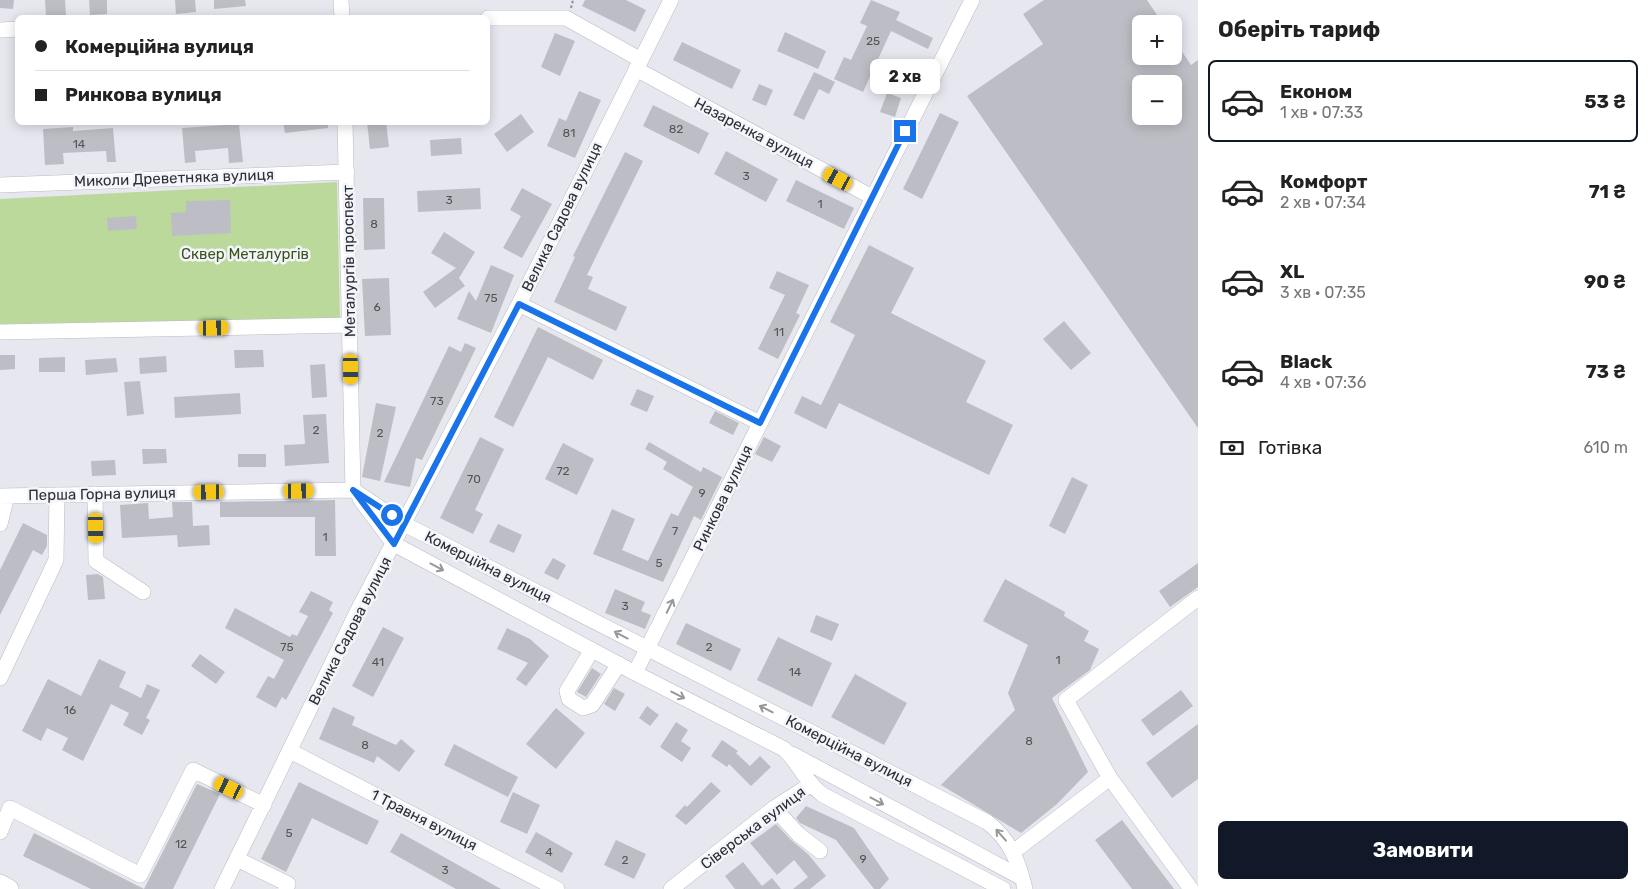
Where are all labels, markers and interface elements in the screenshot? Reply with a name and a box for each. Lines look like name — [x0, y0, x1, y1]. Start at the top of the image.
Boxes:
map controls — [1132, 15, 1182, 125]
button: + — [1132, 15, 1182, 65]
text: Оберіть тариф — [1218, 16, 1380, 43]
house number: 25 — [866, 34, 880, 48]
text: Комерційна вулиця — [65, 35, 254, 58]
callout: 2 хв — [870, 58, 940, 94]
text: 2 хв — [889, 67, 921, 86]
button: − — [1132, 75, 1182, 125]
icon: car — [1220, 79, 1265, 124]
text: Економ — [1280, 80, 1352, 103]
text: Ринкова вулиця — [65, 83, 222, 106]
text: 53 ₴ — [1584, 90, 1626, 113]
street label: Назаренка вулиця — [691, 94, 817, 172]
text: 1 хв · 07:33 — [1280, 103, 1363, 122]
route end — [894, 120, 916, 142]
house number: 82 — [669, 122, 683, 136]
house number: 81 — [563, 126, 575, 140]
house number: 14 — [73, 137, 86, 151]
street label: Велика Садова вулиця — [518, 139, 606, 295]
car — [821, 165, 854, 193]
street label: Миколи Древетняка вулиця — [74, 166, 274, 190]
house number: 3 — [742, 169, 750, 183]
icon: car — [1220, 169, 1265, 214]
text: Комфорт — [1280, 170, 1367, 193]
text: 71 ₴ — [1589, 180, 1626, 203]
street label: Металургів проспект — [339, 185, 359, 337]
house number: 3 — [445, 193, 453, 207]
text: 2 хв · 07:34 — [1280, 193, 1366, 212]
house number: 1 — [817, 197, 823, 211]
house number: 8 — [370, 217, 378, 231]
park label: Сквер Металургів — [181, 245, 309, 263]
icon: car — [1220, 259, 1265, 304]
text: XL — [1280, 260, 1304, 283]
text: 90 ₴ — [1584, 270, 1626, 293]
text: 3 хв · 07:35 — [1280, 283, 1366, 302]
house number: 75 — [484, 291, 498, 305]
house number: 6 — [373, 300, 381, 314]
car — [198, 320, 229, 336]
house number: 11 — [774, 325, 784, 339]
icon: car — [1220, 349, 1265, 394]
text: Black — [1280, 350, 1332, 373]
car — [343, 354, 358, 384]
text: 73 ₴ — [1586, 360, 1626, 383]
text: 4 хв · 07:36 — [1280, 373, 1366, 392]
house number: 73 — [430, 394, 444, 408]
house number: 2 — [312, 423, 320, 437]
house number: 2 — [376, 426, 384, 440]
icon: cash — [1218, 434, 1246, 462]
text: Готівка — [1258, 436, 1322, 459]
text: 610 m — [1584, 438, 1628, 457]
street label: Ринкова вулиця — [689, 442, 757, 554]
house number: 72 — [556, 464, 570, 478]
house number: 70 — [467, 472, 481, 486]
car — [283, 483, 314, 499]
street label: Перша Горна вулиця — [28, 484, 176, 504]
car — [193, 484, 224, 500]
house number: 9 — [698, 486, 706, 500]
route start — [381, 504, 403, 526]
car — [88, 513, 103, 543]
house number: 7 — [672, 524, 678, 538]
street label: Комерційна вулиця — [422, 527, 554, 607]
house number: 1 — [322, 530, 328, 544]
street label: Велика Садова вулиця — [305, 554, 395, 708]
house number: 5 — [655, 556, 663, 570]
one-way arrow — [429, 562, 444, 572]
one-way arrow — [665, 598, 675, 613]
house number: 3 — [621, 599, 629, 613]
one-way arrow — [614, 630, 629, 640]
house number: 75 — [280, 640, 294, 654]
house number: 2 — [705, 640, 713, 654]
house number: 1 — [1055, 653, 1061, 667]
house number: 41 — [372, 655, 384, 669]
house number: 14 — [789, 665, 802, 679]
one-way arrow — [671, 690, 686, 700]
house number: 16 — [64, 703, 76, 717]
one-way arrow — [759, 704, 774, 713]
street label: Комерційна вулиця — [783, 711, 915, 791]
house number: 8 — [1025, 734, 1033, 748]
house number: 8 — [361, 738, 369, 752]
car — [212, 775, 245, 801]
street label: Сіверська вулиця — [697, 783, 809, 873]
street label: 1 Травня вулиця — [368, 785, 480, 855]
one-way arrow — [869, 797, 884, 806]
button: Замовити — [1218, 821, 1628, 879]
house number: 5 — [285, 826, 293, 840]
one-way arrow — [995, 828, 1007, 841]
house number: 12 — [175, 837, 187, 851]
house number: 4 — [545, 845, 553, 859]
house number: 9 — [859, 852, 867, 866]
house number: 2 — [621, 853, 629, 867]
house number: 3 — [441, 863, 449, 877]

